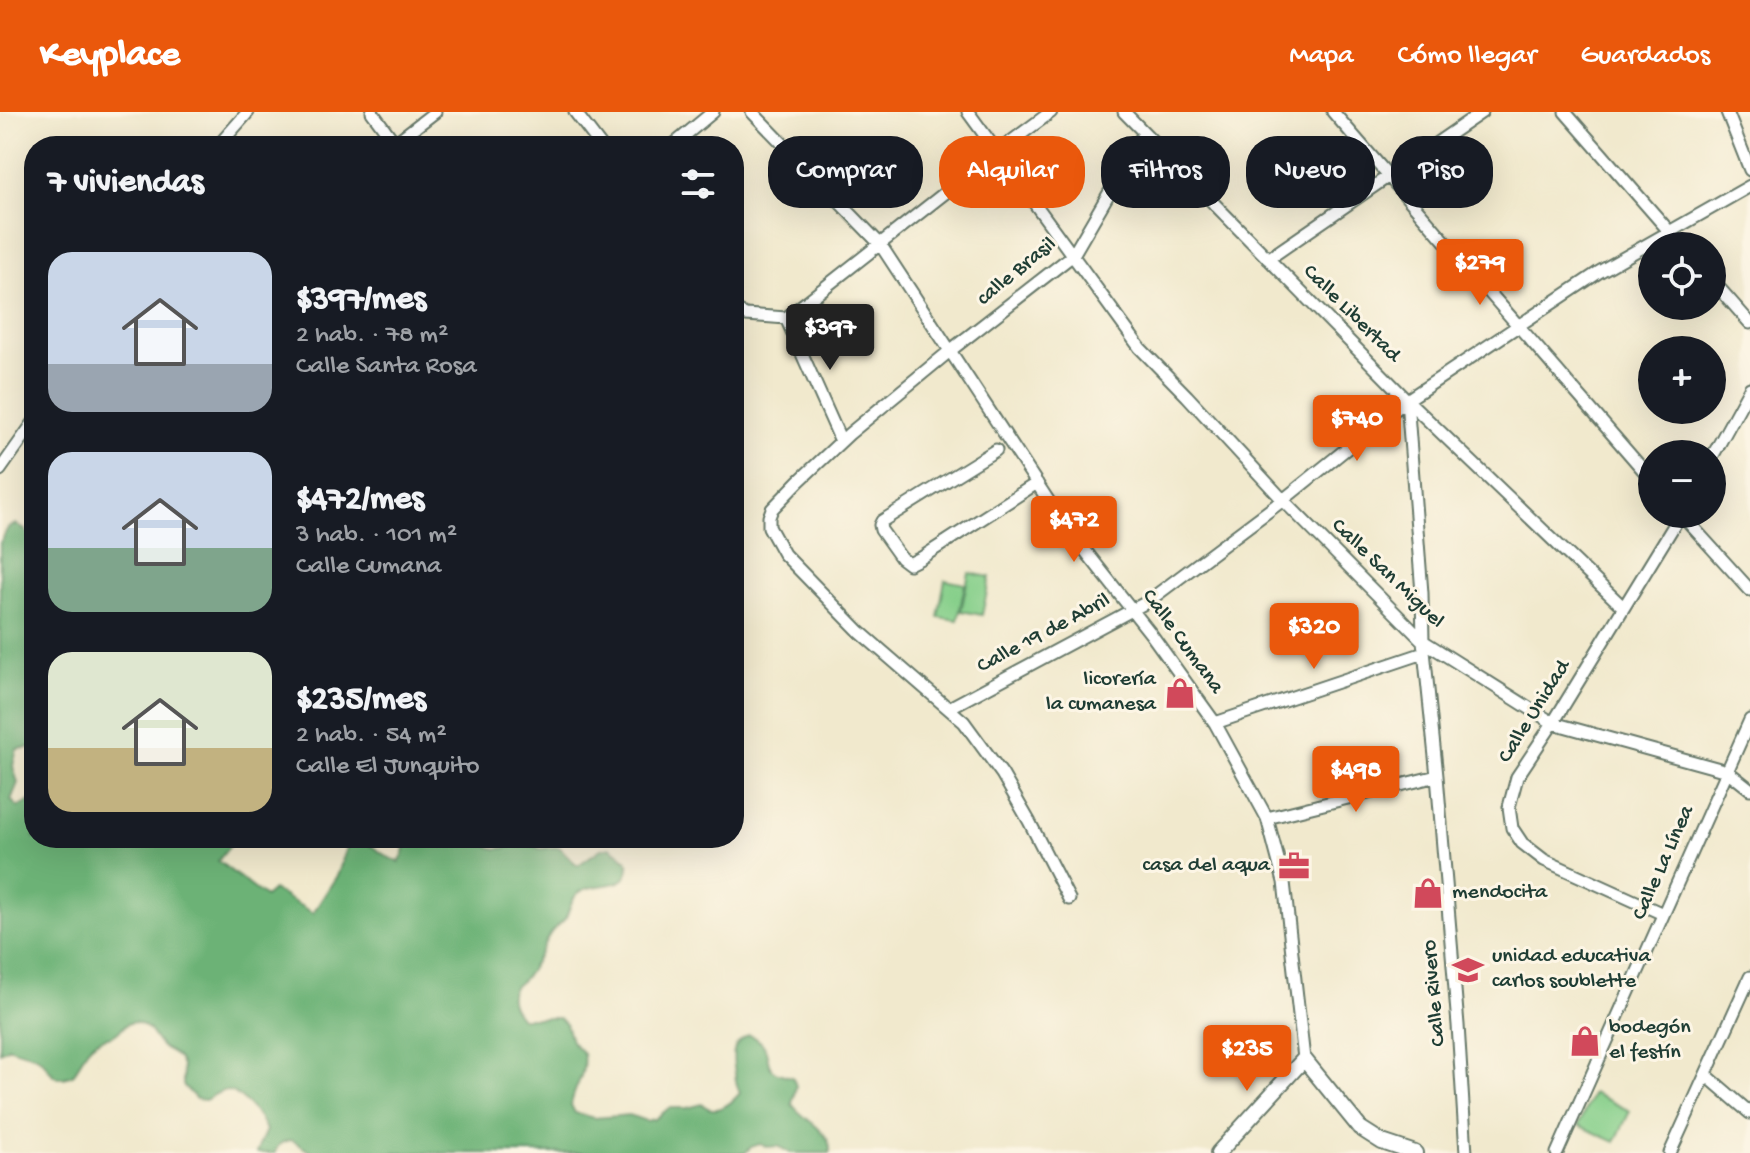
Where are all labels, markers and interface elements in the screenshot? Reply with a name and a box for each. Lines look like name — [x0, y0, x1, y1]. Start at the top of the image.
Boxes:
text: Keyplace — [40, 34, 180, 78]
text: Mapa — [1289, 40, 1354, 73]
text: Cómo llegar — [1398, 40, 1537, 73]
text: Guardados — [1581, 40, 1710, 73]
chip: Comprar — [768, 136, 923, 208]
chip: Alquilar — [939, 136, 1085, 208]
chip: Filtros — [1101, 136, 1230, 208]
chip: Nuevo — [1246, 136, 1375, 208]
chip: Piso — [1391, 136, 1493, 208]
icon: filters — [676, 162, 720, 206]
text: 7 viviendas — [48, 164, 203, 204]
street label: calle Brasil — [972, 232, 1062, 312]
map controls — [1638, 232, 1726, 528]
button: locate — [1638, 232, 1726, 320]
pin: $279 — [1433, 239, 1527, 307]
text: $279 — [1455, 249, 1505, 280]
street label: Calle Libertad — [1297, 260, 1407, 370]
text: $397/mes — [296, 281, 426, 321]
icon: home — [112, 284, 208, 380]
pin: $397 — [783, 304, 877, 372]
text: $397 — [804, 314, 856, 345]
text: 2 hab. · 78 m² — [296, 321, 448, 352]
button: + — [1638, 336, 1726, 424]
text: Calle Santa Rosa — [296, 352, 477, 383]
pin: $740 — [1310, 395, 1404, 463]
text: $740 — [1331, 405, 1383, 436]
button: − — [1638, 440, 1726, 528]
text: $472/mes — [296, 481, 424, 521]
icon: home — [112, 484, 208, 580]
pin: $472 — [1027, 496, 1121, 564]
text: $472 — [1049, 506, 1099, 537]
street label: Calle San Miguel — [1325, 513, 1449, 635]
text: 3 hab. · 101 m² — [296, 521, 457, 552]
text: Calle Cumana — [296, 552, 442, 583]
street label: Calle Cumana — [1135, 585, 1229, 700]
street label: Calle 19 de Abril — [973, 588, 1115, 680]
pin: $320 — [1267, 603, 1361, 671]
text: $320 — [1288, 613, 1340, 644]
street label: Calle Unidad — [1493, 654, 1578, 768]
place label: licorería la cumanesa — [1046, 667, 1157, 718]
shop icon: licorería la cumanesa — [1163, 676, 1197, 710]
text: $235/mes — [296, 681, 426, 721]
icon: home — [112, 684, 208, 780]
text: 2 hab. · 54 m² — [296, 721, 447, 752]
pin: $498 — [1309, 746, 1403, 814]
text: Calle El Junquito — [296, 752, 479, 783]
text: $498 — [1330, 756, 1382, 787]
street label: Calle La Línea — [1627, 801, 1701, 924]
office icon: casa del aqua — [1277, 849, 1311, 883]
place label: casa del aqua — [1143, 853, 1271, 879]
shop icon: mendocita — [1411, 876, 1445, 910]
place label: mendocita — [1452, 880, 1548, 906]
street label: Calle Rivero — [1417, 939, 1453, 1047]
place label: unidad educativa carlos soublette — [1492, 944, 1651, 995]
school or university icon: unidad educativa carlos soublette — [1451, 953, 1485, 987]
place label: bodegón el festín — [1609, 1015, 1691, 1066]
shop icon: bodegón el festín — [1568, 1024, 1602, 1058]
pin: $235 — [1200, 1025, 1294, 1093]
text: $235 — [1221, 1035, 1273, 1066]

